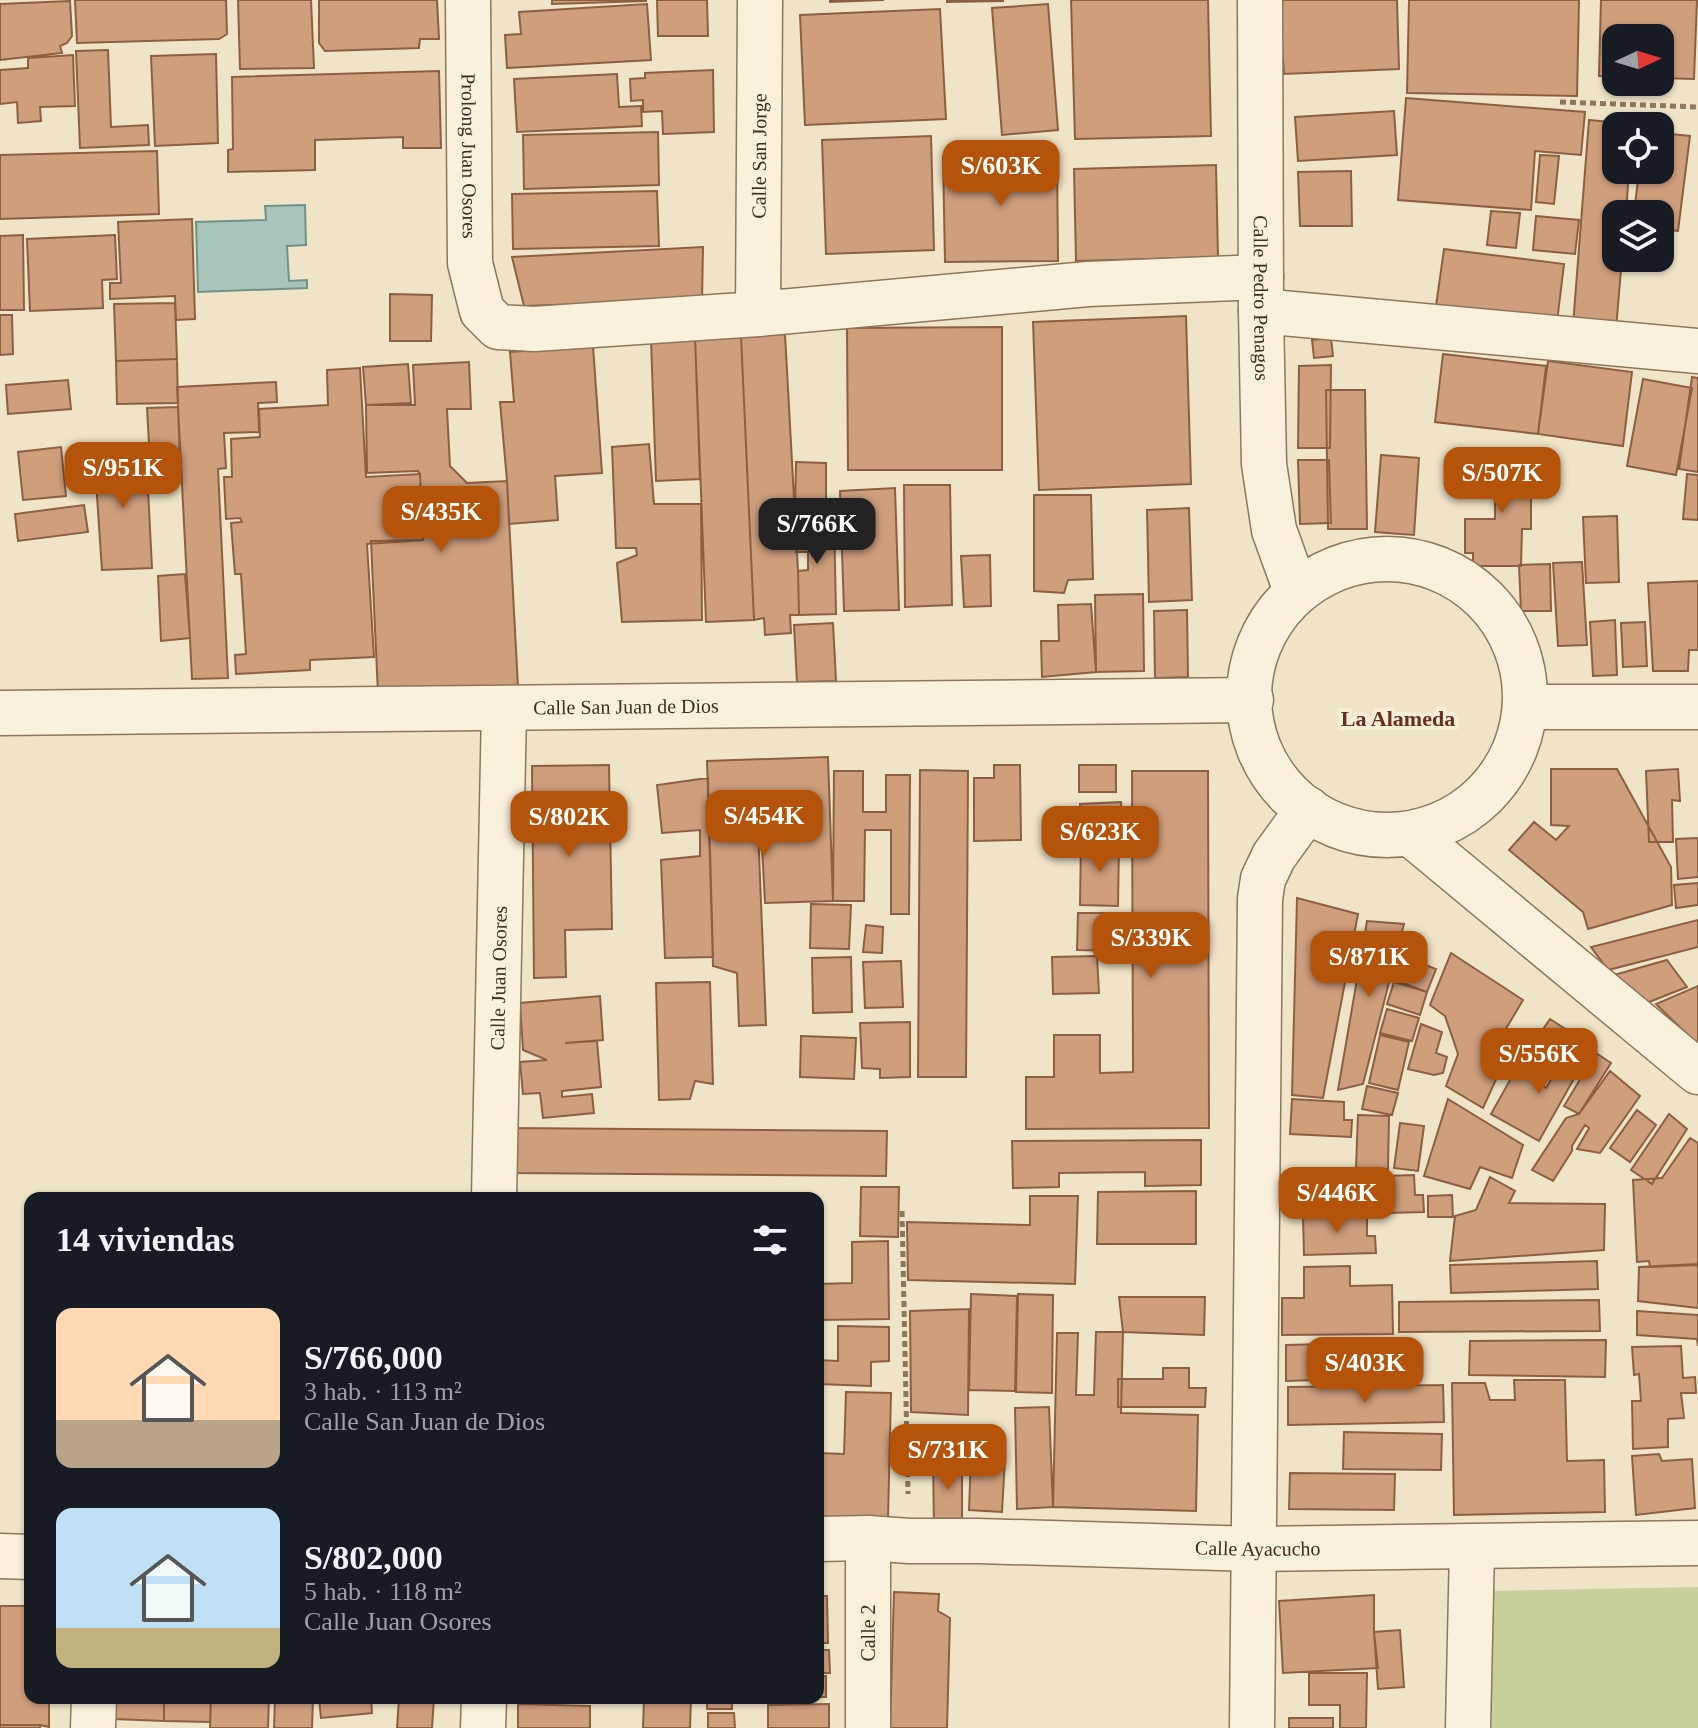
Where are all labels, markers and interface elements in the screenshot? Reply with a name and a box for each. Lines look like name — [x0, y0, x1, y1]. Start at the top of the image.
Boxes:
north arrow — [1602, 24, 1674, 96]
map controls — [1602, 24, 1674, 272]
street label: Prolong Juan Osores — [457, 73, 481, 239]
street label: Calle San Jorge — [748, 93, 771, 219]
button: locate — [1602, 112, 1674, 184]
pin: S/603K — [936, 140, 1066, 208]
text: S/603K — [961, 151, 1041, 180]
button: layers — [1602, 200, 1674, 272]
street label: Calle Pedro Penagos — [1250, 215, 1273, 381]
pin: S/951K — [58, 442, 188, 510]
pin: S/507K — [1437, 447, 1567, 515]
text: S/951K — [83, 453, 163, 482]
text: S/507K — [1462, 458, 1542, 487]
pin: S/435K — [376, 486, 506, 554]
text: S/435K — [401, 497, 481, 526]
pin: S/766K — [752, 498, 882, 566]
text: S/766K — [777, 509, 857, 538]
street label: Calle San Juan de Dios — [533, 695, 719, 718]
district label: La Alameda — [1341, 706, 1455, 731]
pin: S/454K — [699, 790, 829, 858]
pin: S/802K — [504, 791, 634, 859]
text: S/454K — [724, 801, 804, 830]
text: S/802K — [529, 802, 609, 831]
pin: S/623K — [1035, 806, 1165, 874]
text: S/623K — [1060, 817, 1140, 846]
street label: Calle Juan Osores — [486, 905, 511, 1051]
pin: S/339K — [1086, 912, 1216, 980]
text: S/339K — [1111, 923, 1191, 952]
pin: S/871K — [1304, 931, 1434, 999]
text: S/871K — [1329, 942, 1409, 971]
pin: S/556K — [1474, 1028, 1604, 1096]
text: S/556K — [1499, 1039, 1579, 1068]
pin: S/446K — [1272, 1167, 1402, 1235]
text: S/446K — [1297, 1178, 1377, 1207]
icon: filters — [748, 1218, 792, 1262]
text: 14 viviendas — [56, 1221, 235, 1258]
pin: S/403K — [1300, 1337, 1430, 1405]
text: S/766,000 — [304, 1339, 443, 1376]
icon: home — [120, 1340, 216, 1436]
text: S/403K — [1325, 1348, 1405, 1377]
text: 3 hab. · 113 m² — [304, 1377, 462, 1406]
text: Calle San Juan de Dios — [304, 1407, 545, 1436]
pin: S/731K — [883, 1424, 1013, 1492]
text: S/731K — [908, 1435, 988, 1464]
street label: Calle Ayacucho — [1195, 1536, 1321, 1561]
text: S/802,000 — [304, 1539, 443, 1576]
icon: home — [120, 1540, 216, 1636]
text: 5 hab. · 118 m² — [304, 1577, 462, 1606]
street label: Calle 2 — [857, 1604, 879, 1662]
text: Calle Juan Osores — [304, 1607, 492, 1636]

